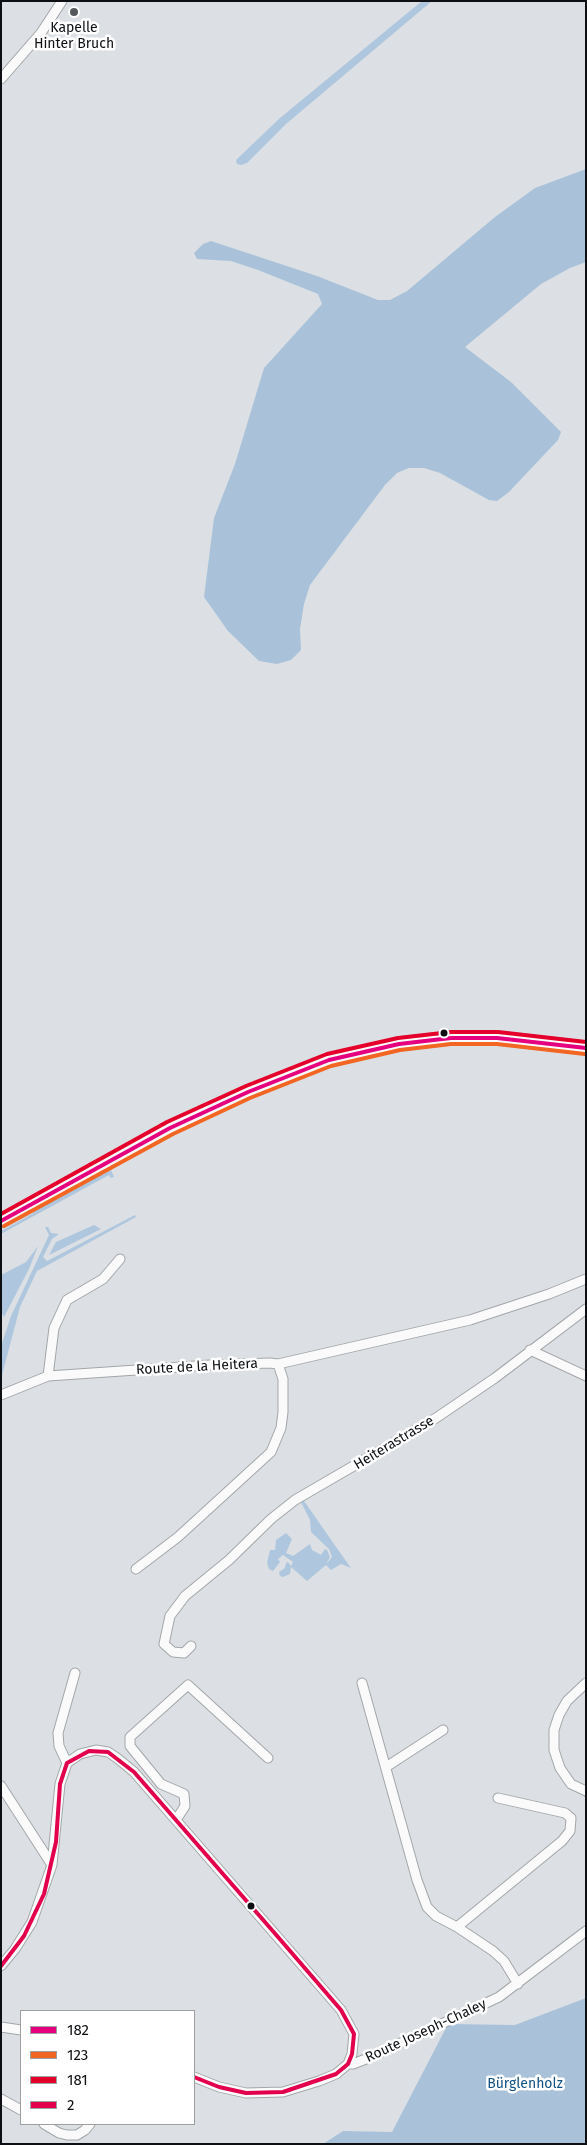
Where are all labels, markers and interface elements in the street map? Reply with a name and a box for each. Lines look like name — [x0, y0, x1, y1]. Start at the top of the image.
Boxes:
marker: Kapelle Hinter Bruch — [68, 6, 80, 18]
place label: Kapelle Hinter Bruch — [34, 20, 114, 52]
unlabelled marker — [439, 1028, 449, 1038]
street label: Route de la Heitera — [136, 1355, 258, 1379]
street label: Heiterastrasse — [351, 1412, 437, 1474]
unlabelled marker — [246, 1901, 256, 1911]
street label: Route Joseph-Chaley — [363, 1996, 489, 2066]
legend — [20, 2010, 195, 2125]
text: 182 — [67, 2021, 89, 2039]
text: 123 — [67, 2046, 88, 2064]
text: 181 — [67, 2071, 88, 2089]
park label: Bürglenholz — [487, 2076, 563, 2092]
text: 2 — [67, 2096, 74, 2114]

